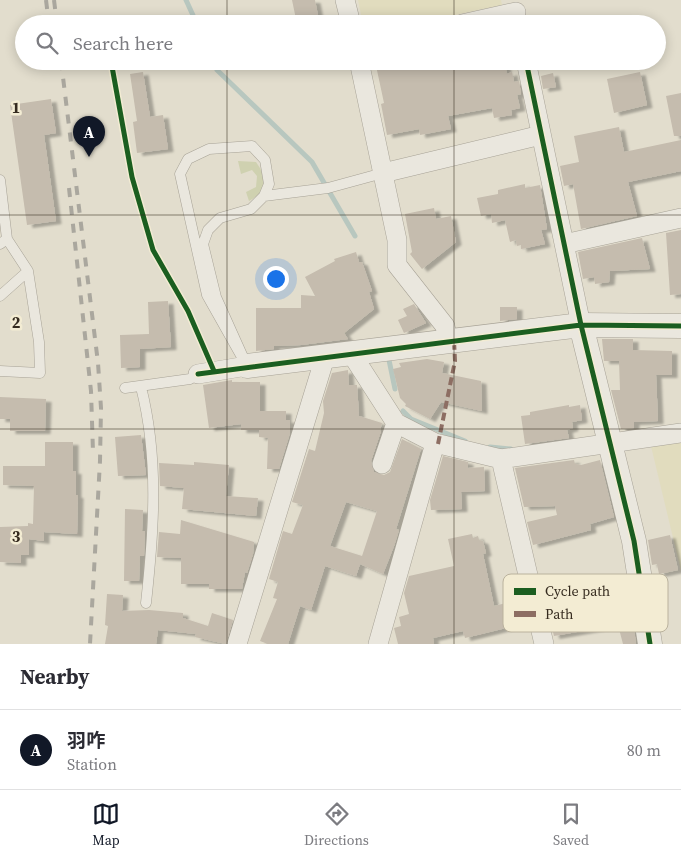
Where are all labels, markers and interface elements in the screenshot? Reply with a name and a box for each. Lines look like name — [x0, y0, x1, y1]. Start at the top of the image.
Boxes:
search box — [15, 15, 666, 70]
icon: search — [33, 29, 61, 57]
text: Search here — [73, 30, 173, 56]
text: 1 — [12, 96, 20, 118]
pin: A — [73, 116, 105, 157]
your location — [263, 266, 289, 292]
text: 2 — [12, 311, 21, 333]
text: 3 — [12, 525, 21, 547]
legend — [503, 574, 668, 632]
text: Cycle path — [545, 581, 610, 601]
text: Path — [545, 604, 573, 624]
text: Nearby — [20, 662, 90, 691]
text: 羽咋 — [67, 727, 105, 753]
text: A — [31, 739, 41, 761]
text: 80 m — [627, 739, 661, 761]
text: Station — [67, 753, 117, 775]
tab: Map — [92, 800, 120, 850]
tab: Directions — [304, 800, 369, 850]
tab: Saved — [553, 800, 589, 850]

